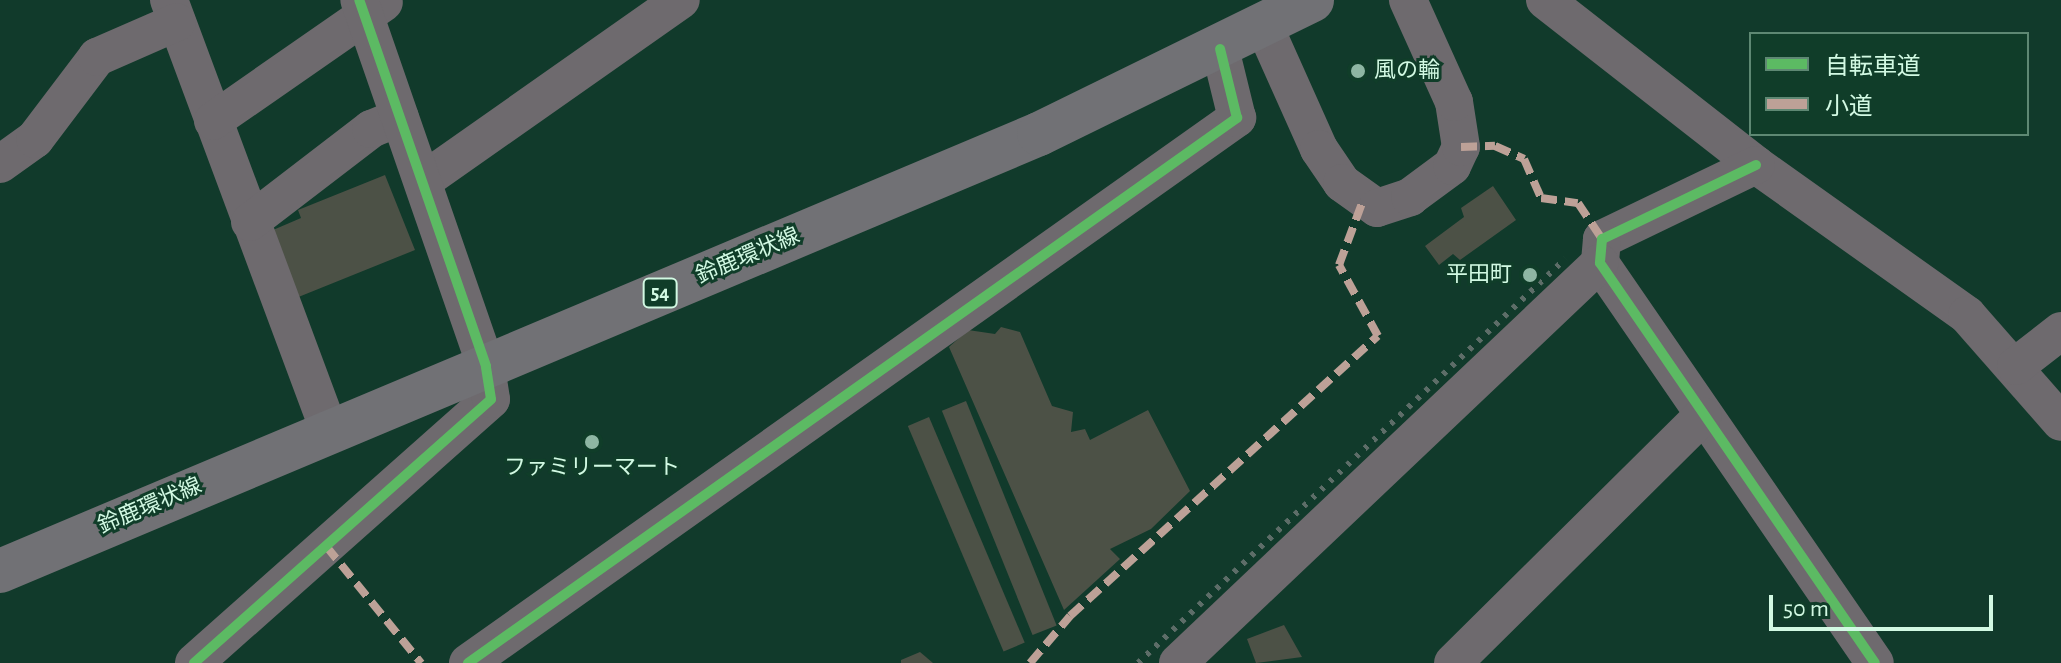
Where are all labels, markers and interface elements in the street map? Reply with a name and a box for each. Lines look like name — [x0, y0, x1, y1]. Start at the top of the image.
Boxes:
legend — [1749, 32, 2029, 136]
text: 自転車道 — [1825, 55, 1921, 79]
place label: 風の輪 — [1374, 58, 1440, 84]
marker: 風の輪 — [1349, 62, 1367, 80]
text: 小道 — [1825, 95, 1873, 119]
street label: 鈴鹿環状線 — [692, 222, 804, 290]
place label: 平田町 — [1446, 262, 1512, 288]
marker: 平田町 — [1519, 264, 1541, 286]
road number: 54 — [642, 277, 678, 309]
marker: ファミリーマート — [583, 433, 601, 451]
place label: ファミリーマート — [504, 455, 680, 481]
street label: 鈴鹿環状線 — [94, 472, 206, 540]
scale bar — [1773, 579, 1997, 629]
text: 50 m — [1783, 597, 1829, 621]

